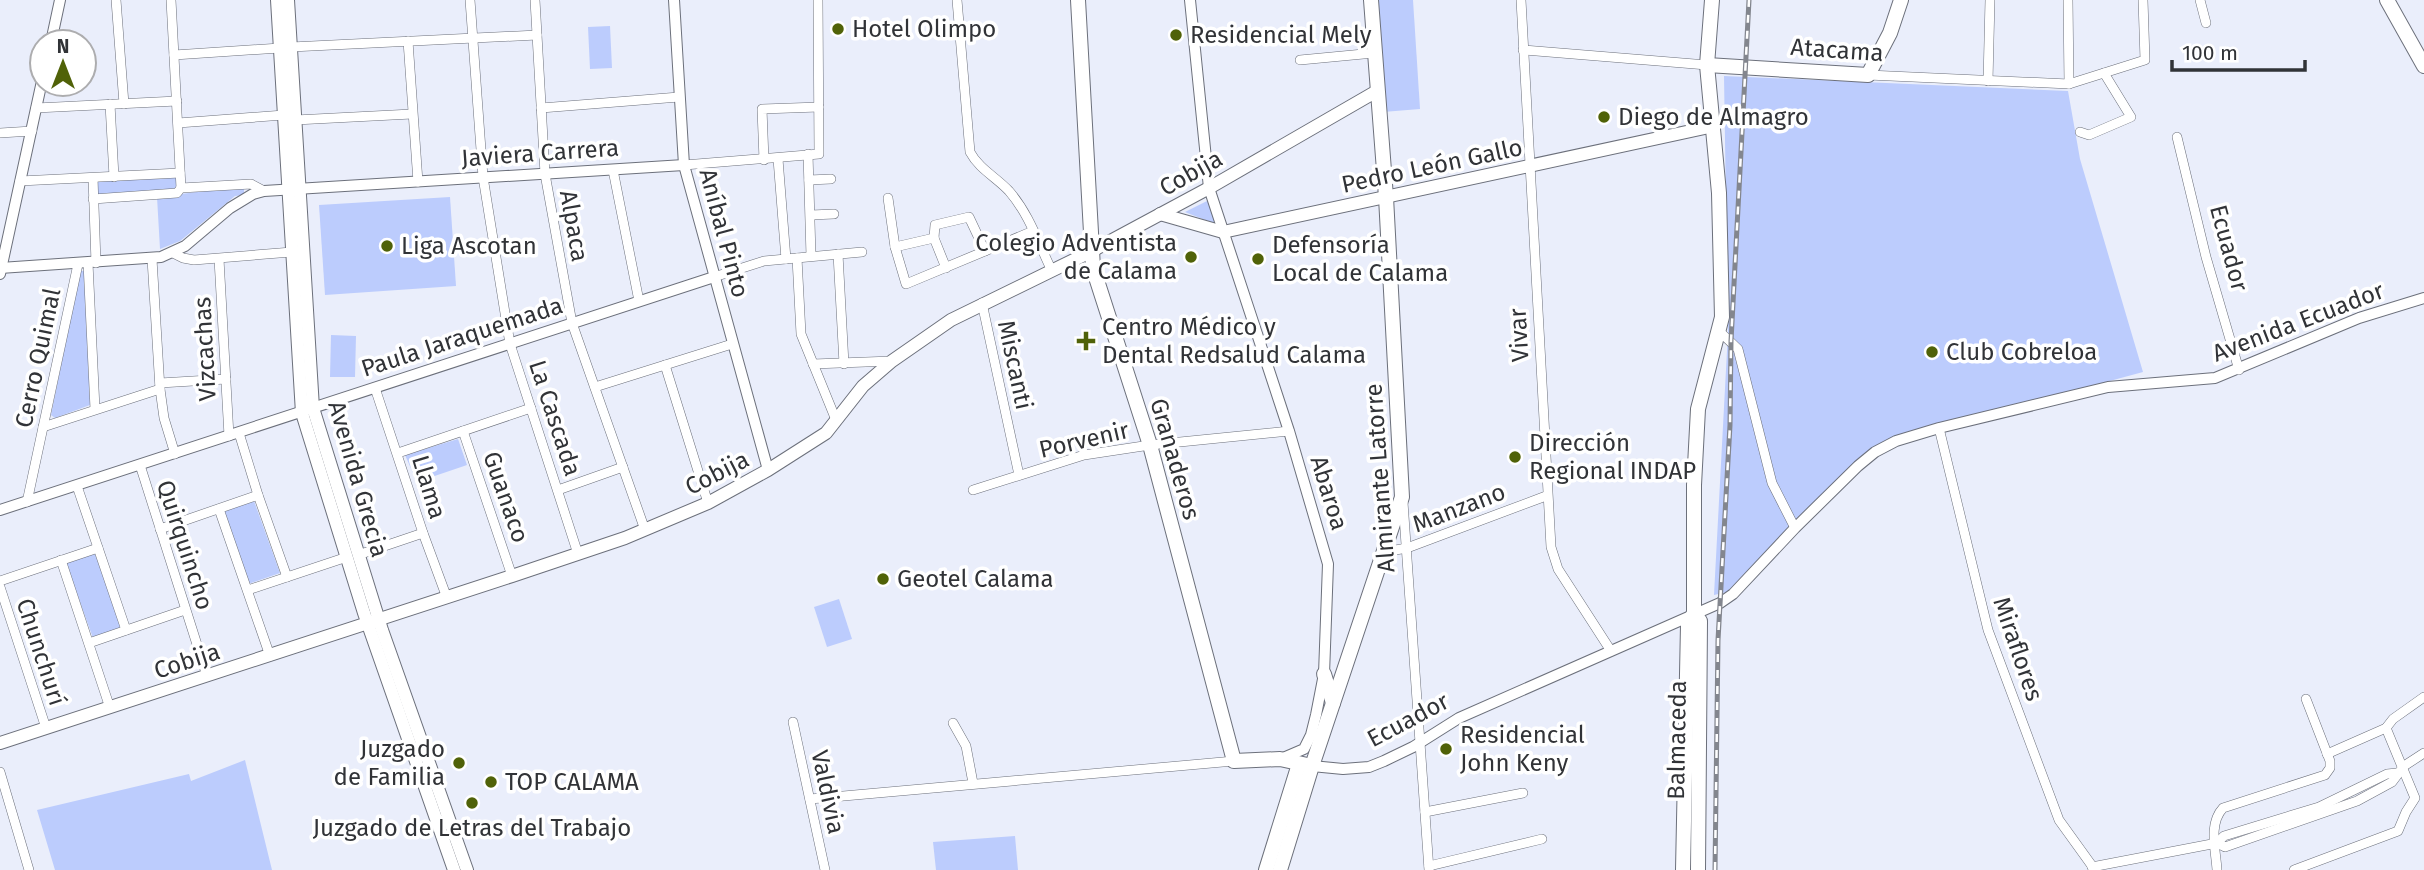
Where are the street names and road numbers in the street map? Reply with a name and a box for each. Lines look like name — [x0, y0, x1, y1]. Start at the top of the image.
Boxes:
street label: Atacama — [1790, 33, 1884, 67]
street label: Pedro León Gallo — [1339, 133, 1525, 199]
street label: Javiera Carrera — [460, 134, 620, 172]
street label: Cobija — [1155, 144, 1227, 202]
street label: Aníbal Pinto — [693, 166, 755, 300]
street label: Alpaca — [554, 188, 594, 264]
street label: Ecuador — [2204, 202, 2254, 295]
street label: Avenida Ecuador — [2208, 276, 2388, 368]
street label: Cerro Quimal — [10, 286, 66, 430]
street label: Paula Jaraquemada — [358, 291, 566, 383]
street label: Vizcachas — [188, 296, 222, 402]
street label: Vivar — [1504, 307, 1534, 363]
street label: Miscanti — [992, 318, 1038, 412]
street label: La Cascada — [523, 357, 587, 479]
street label: Almirante Latorre — [1359, 383, 1401, 573]
street label: Granaderos — [1144, 395, 1206, 523]
street label: Avenida Grecia — [322, 398, 394, 560]
street label: Porvenir — [1036, 416, 1132, 464]
street label: Cobija — [680, 445, 754, 501]
street label: Guanaco — [477, 448, 535, 546]
street label: Llama — [406, 452, 452, 522]
street label: Abaroa — [1304, 452, 1354, 534]
street label: Quirquincho — [151, 477, 219, 613]
street label: Manzano — [1409, 478, 1509, 538]
street label: Miraflores — [1987, 593, 2049, 705]
street label: Chunchurí — [11, 595, 72, 709]
street label: Cobija — [150, 637, 224, 685]
street label: Balmaceda — [1662, 680, 1692, 800]
street label: Ecuador — [1362, 687, 1454, 753]
street label: Valdivia — [805, 748, 851, 836]

